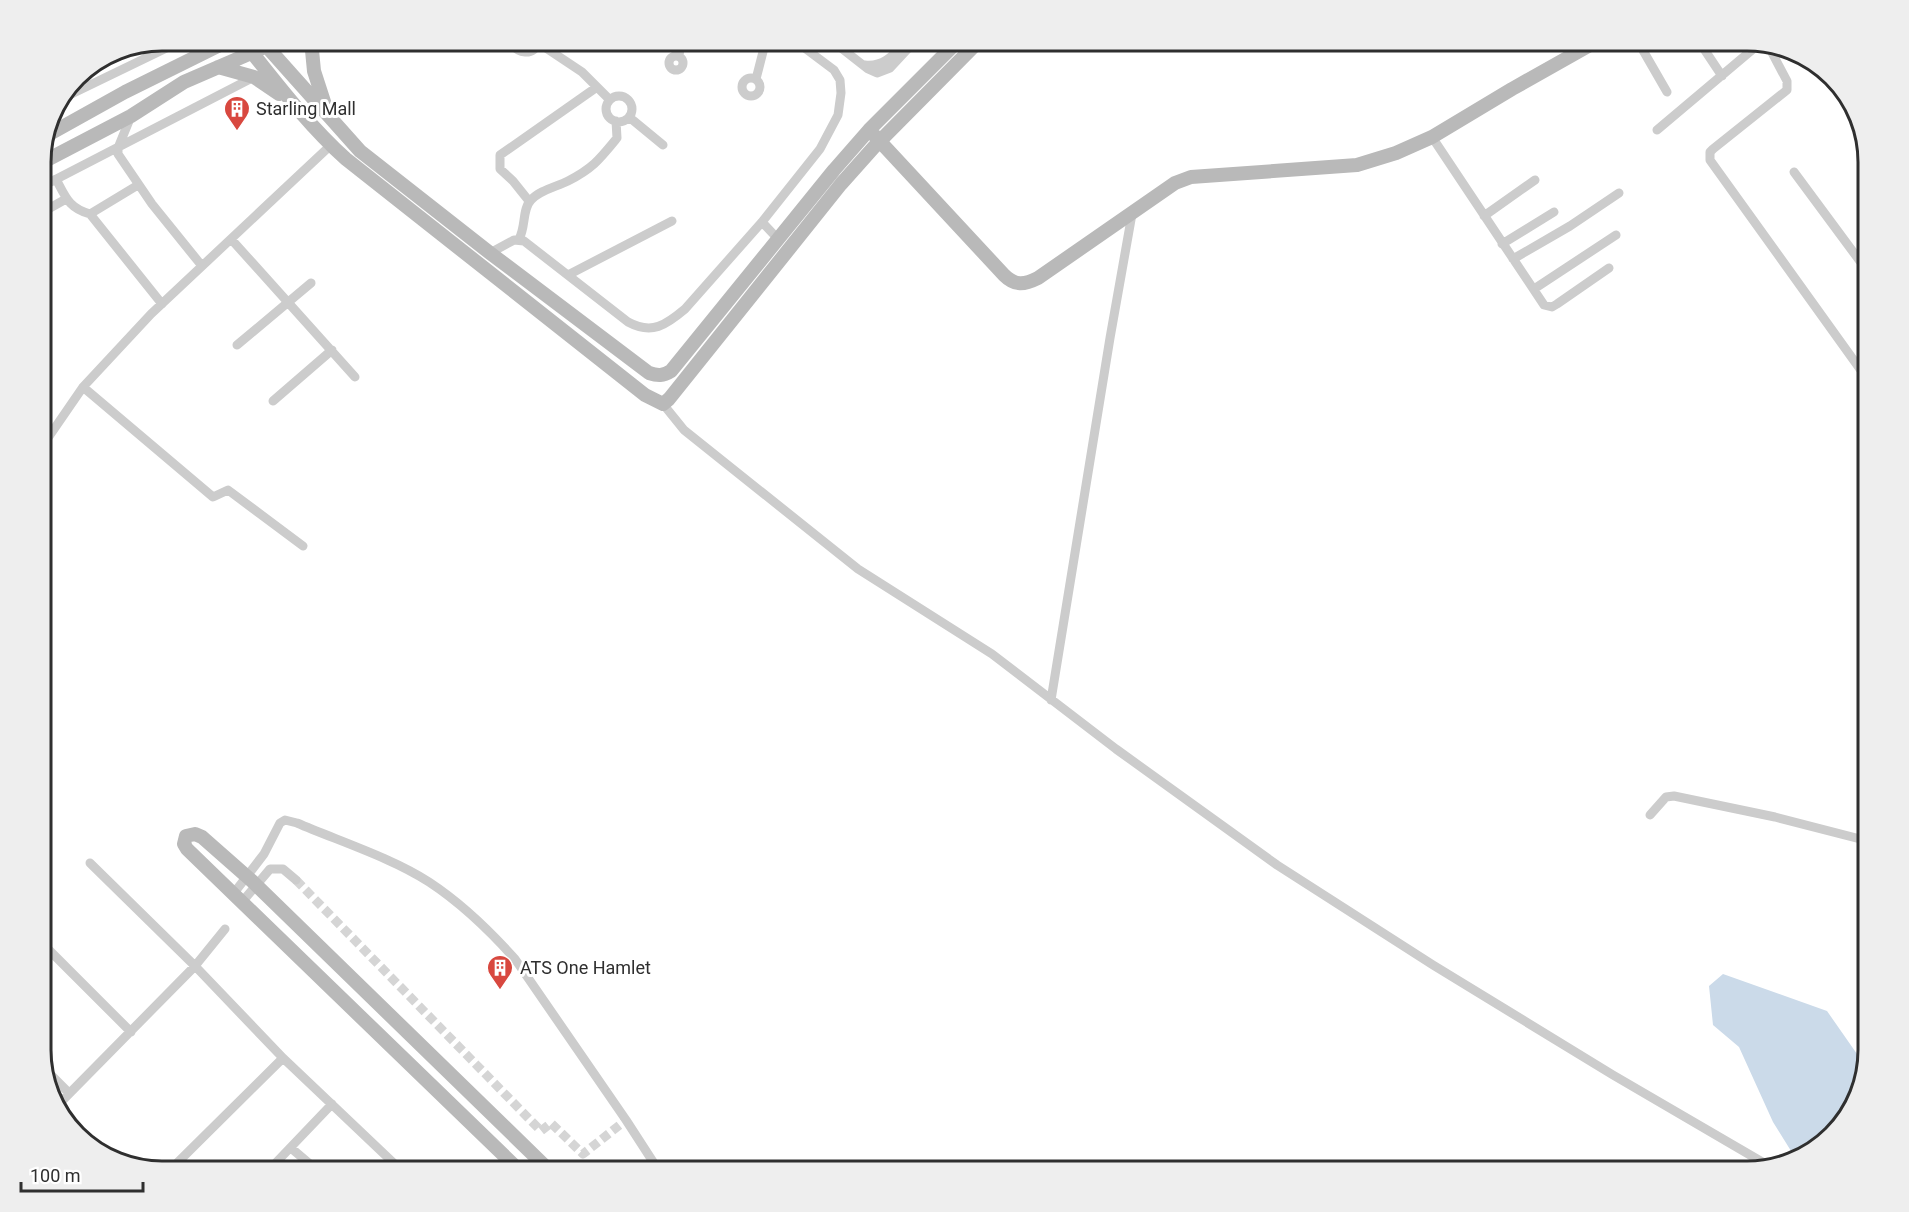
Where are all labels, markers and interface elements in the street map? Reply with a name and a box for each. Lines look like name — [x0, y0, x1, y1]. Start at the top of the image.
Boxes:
building icon: Starling Mall — [222, 94, 252, 132]
place label: Starling Mall — [256, 98, 356, 119]
building icon: ATS One Hamlet — [485, 953, 515, 991]
place label: ATS One Hamlet — [520, 957, 651, 978]
scale bar — [21, 1155, 142, 1193]
text: 100 m — [30, 1165, 81, 1186]

